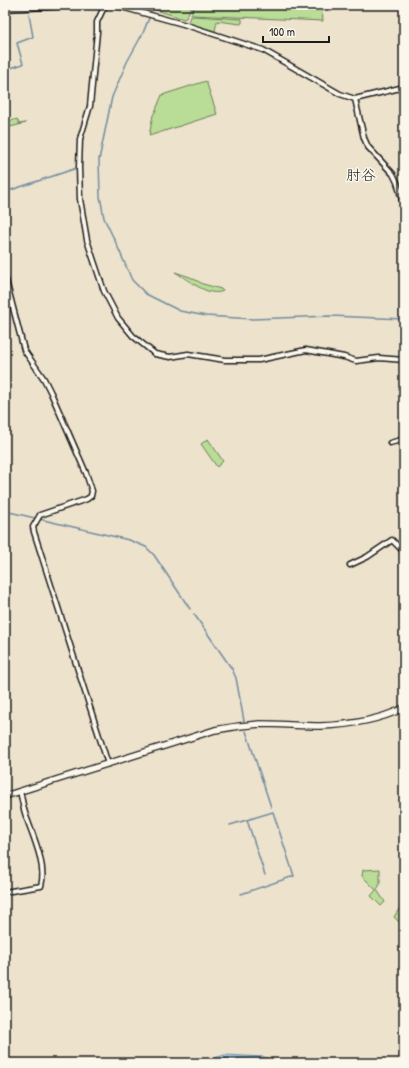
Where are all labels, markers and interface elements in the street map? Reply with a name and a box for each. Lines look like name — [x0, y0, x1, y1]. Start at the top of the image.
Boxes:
scale bar — [263, 18, 329, 44]
text: 100 m — [269, 23, 295, 40]
district label: 肘谷 — [346, 164, 376, 185]

